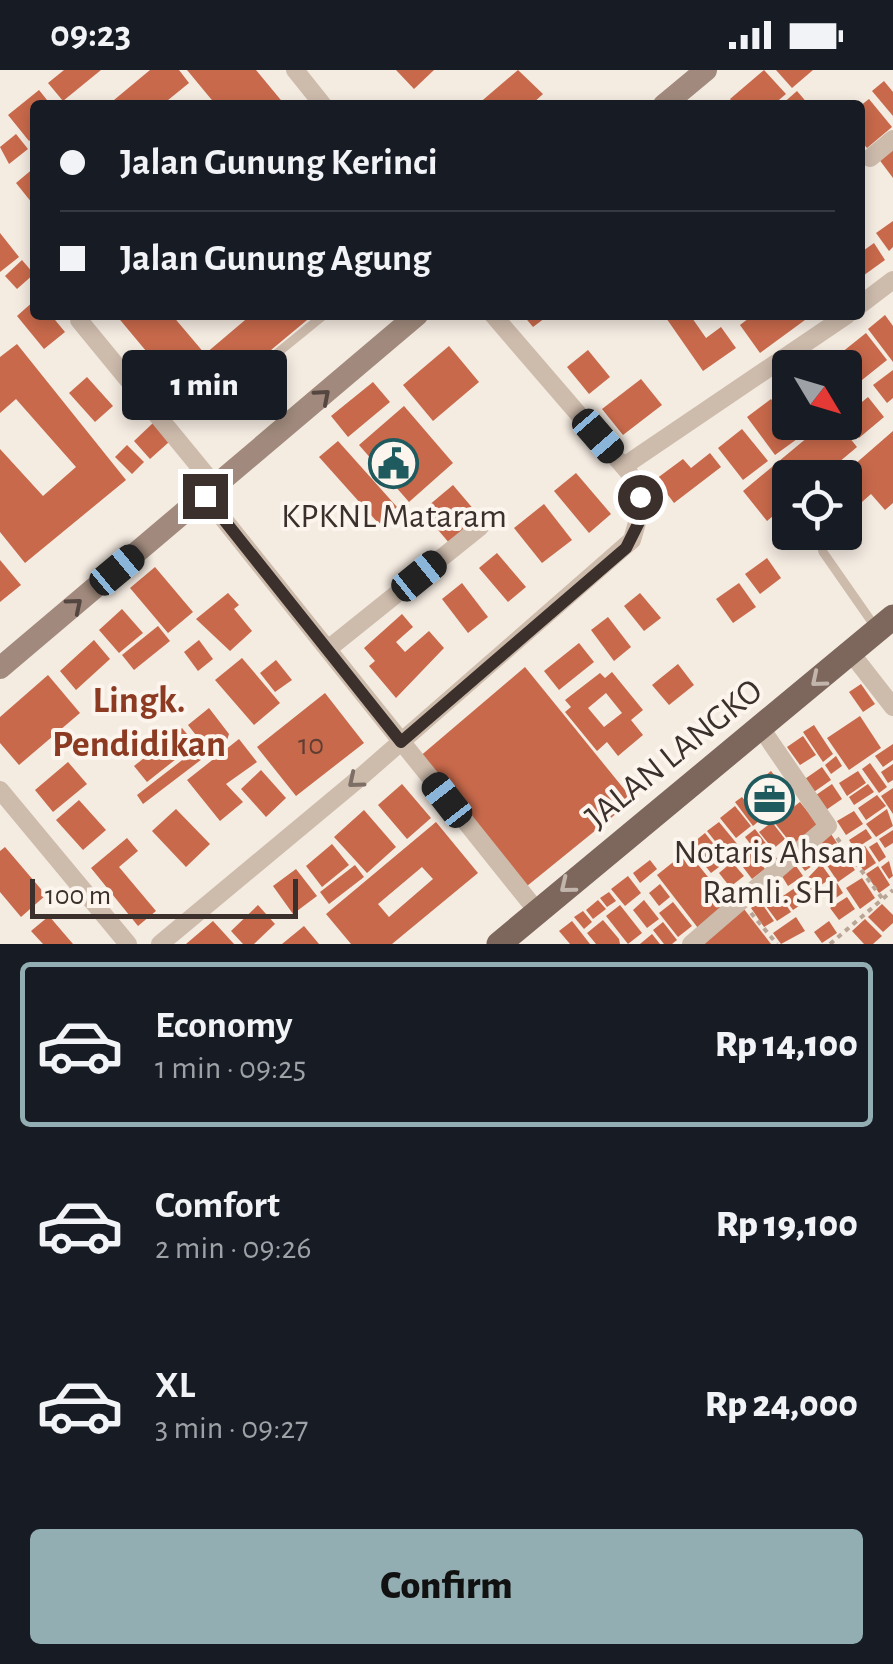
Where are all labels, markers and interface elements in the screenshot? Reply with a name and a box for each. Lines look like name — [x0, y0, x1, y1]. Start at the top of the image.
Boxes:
text: 09:23 — [50, 16, 131, 54]
text: Jalan Gunung Kerinci — [120, 144, 438, 182]
text: Jalan Gunung Agung — [120, 240, 431, 278]
north arrow — [772, 350, 862, 440]
map controls — [772, 350, 862, 550]
callout: 1 min — [122, 351, 288, 421]
text: 1 min — [170, 369, 239, 401]
one-way arrow — [311, 389, 330, 407]
car — [567, 404, 629, 468]
public building icon: KPKNL Mataram — [368, 438, 420, 490]
button: locate — [772, 460, 862, 550]
route end — [183, 474, 228, 519]
route start — [618, 475, 663, 520]
place label: KPKNL Mataram — [281, 499, 507, 534]
car — [84, 539, 150, 601]
car — [386, 545, 452, 607]
one-way arrow — [63, 599, 81, 617]
one-way arrow — [812, 668, 830, 686]
street label: JALAN LANGKO — [579, 673, 769, 835]
district label: Lingk. Pendidikan — [52, 682, 226, 764]
house number: 10 — [298, 730, 324, 760]
car — [417, 767, 477, 833]
one-way arrow — [349, 770, 367, 788]
office icon: Notaris Ahsan Ramli. SH — [743, 774, 795, 826]
place label: Notaris Ahsan Ramli. SH — [673, 835, 865, 910]
scale bar — [30, 874, 298, 918]
one-way arrow — [561, 874, 579, 892]
text: 100 m — [45, 882, 111, 910]
icon: car — [35, 1000, 125, 1090]
text: Economy — [155, 1007, 293, 1045]
text: Rp 14,100 — [715, 1026, 858, 1064]
text: 1 min · 09:25 — [155, 1052, 306, 1084]
icon: car — [35, 1180, 125, 1270]
text: Comfort — [155, 1187, 280, 1225]
text: Rp 19,100 — [716, 1206, 858, 1244]
text: 2 min · 09:26 — [155, 1232, 311, 1264]
icon: car — [35, 1360, 125, 1450]
text: XL — [155, 1367, 195, 1405]
text: Rp 24,000 — [705, 1386, 858, 1424]
text: 3 min · 09:27 — [155, 1412, 308, 1444]
button: Confirm — [30, 1529, 863, 1644]

